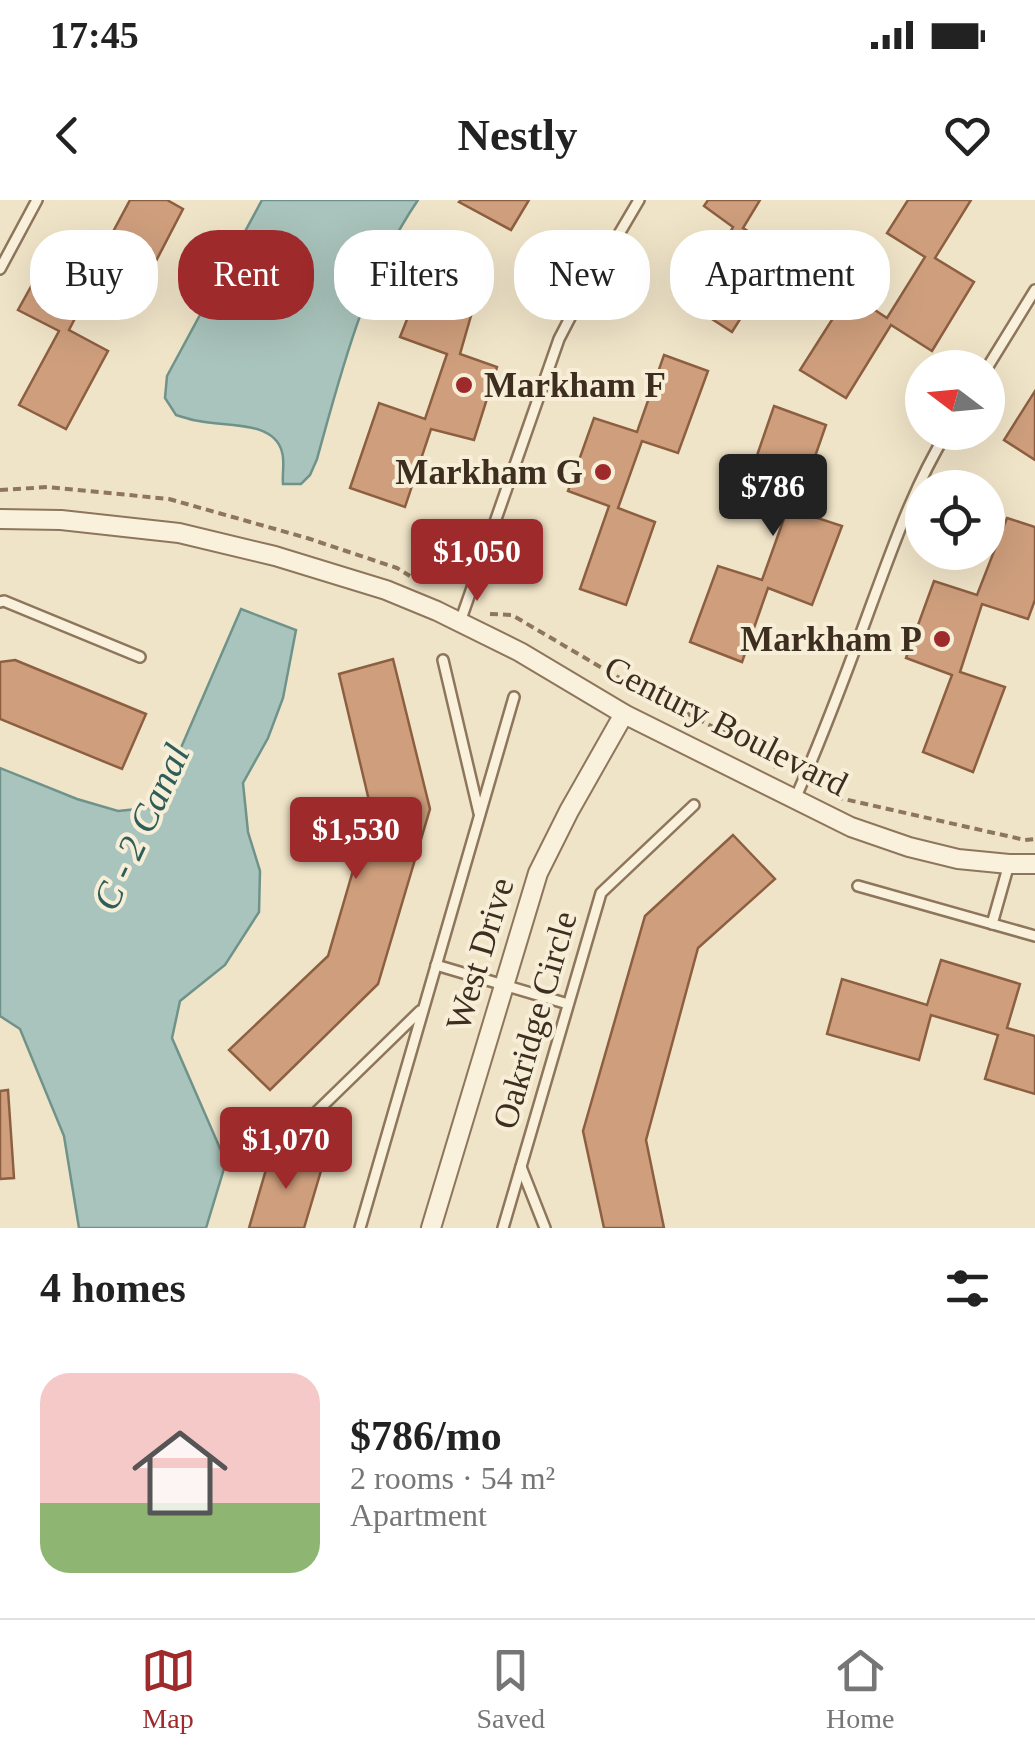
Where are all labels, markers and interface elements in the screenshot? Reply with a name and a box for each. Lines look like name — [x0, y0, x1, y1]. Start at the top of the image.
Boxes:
text: 17:45 — [50, 14, 139, 56]
icon: back — [40, 108, 95, 163]
icon: heart — [940, 108, 995, 163]
text: Nestly — [458, 110, 577, 160]
chip: Buy — [30, 230, 158, 320]
chip: Rent — [178, 230, 314, 320]
chip: Filters — [334, 230, 494, 320]
chip: New — [514, 230, 650, 320]
chip: Apartment — [670, 230, 890, 320]
north arrow — [905, 350, 1005, 450]
map controls — [905, 350, 1005, 570]
place label: Markham F — [484, 366, 666, 405]
marker: Markham F — [453, 374, 475, 396]
place label: Markham G — [395, 453, 583, 492]
pin: $786 — [714, 454, 832, 539]
marker: Markham G — [592, 461, 614, 483]
text: $786 — [741, 468, 805, 504]
button: locate — [905, 470, 1005, 570]
pin: $1,050 — [396, 519, 558, 604]
text: $1,050 — [433, 533, 521, 569]
place label: Markham P — [740, 620, 922, 659]
marker: Markham P — [931, 628, 953, 650]
street label: Century Boulevard — [598, 648, 854, 804]
water label: C - 2 Canal — [84, 737, 198, 917]
pin: $1,530 — [275, 797, 437, 882]
text: $1,530 — [312, 811, 400, 847]
street label: West Drive — [438, 873, 522, 1035]
street label: Oakridge Circle — [485, 907, 585, 1133]
pin: $1,070 — [205, 1107, 367, 1192]
text: $1,070 — [242, 1121, 330, 1157]
icon: filters — [940, 1261, 995, 1316]
text: 4 homes — [40, 1265, 186, 1311]
icon: home — [120, 1413, 240, 1533]
text: $786/mo — [350, 1413, 502, 1459]
text: 2 rooms · 54 m² — [350, 1460, 555, 1496]
text: Apartment — [350, 1497, 487, 1533]
tab: Map — [141, 1643, 196, 1735]
tab: Saved — [477, 1643, 545, 1735]
tab: Home — [826, 1643, 894, 1735]

